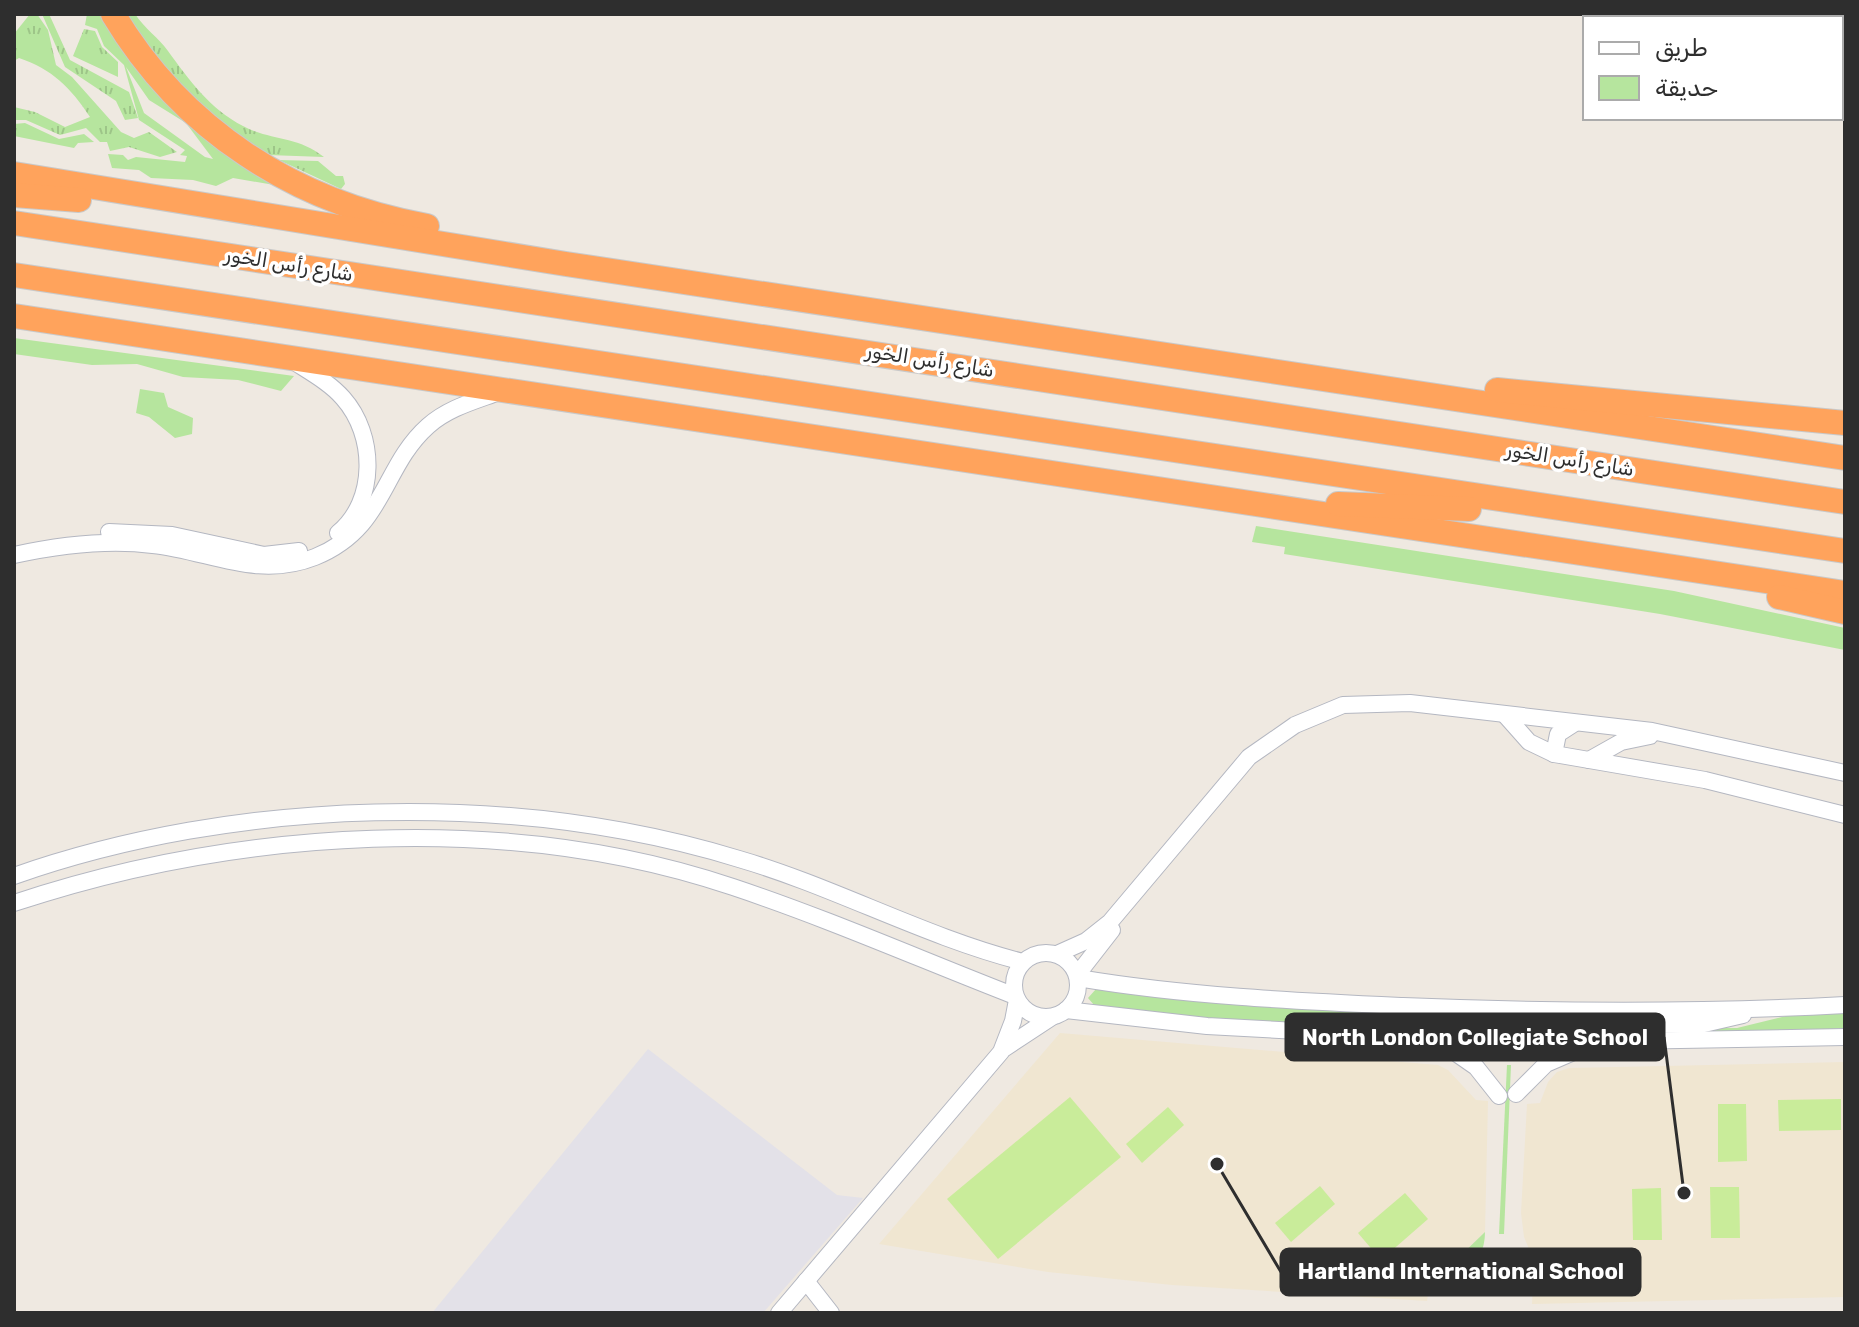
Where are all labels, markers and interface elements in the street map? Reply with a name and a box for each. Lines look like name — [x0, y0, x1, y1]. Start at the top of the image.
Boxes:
legend — [1583, 16, 1843, 120]
text: طريق — [1655, 34, 1708, 62]
text: حديقة — [1655, 74, 1718, 102]
street label: شارع رأس الخور — [222, 242, 355, 288]
street label: شارع رأس الخور — [863, 338, 996, 384]
street label: شارع رأس الخور — [1503, 437, 1636, 483]
callout: North London Collegiate School — [1286, 1014, 1664, 1060]
text: North London Collegiate School — [1302, 1024, 1648, 1051]
callout: Hartland International School — [1281, 1249, 1640, 1295]
text: Hartland International School — [1298, 1258, 1624, 1285]

